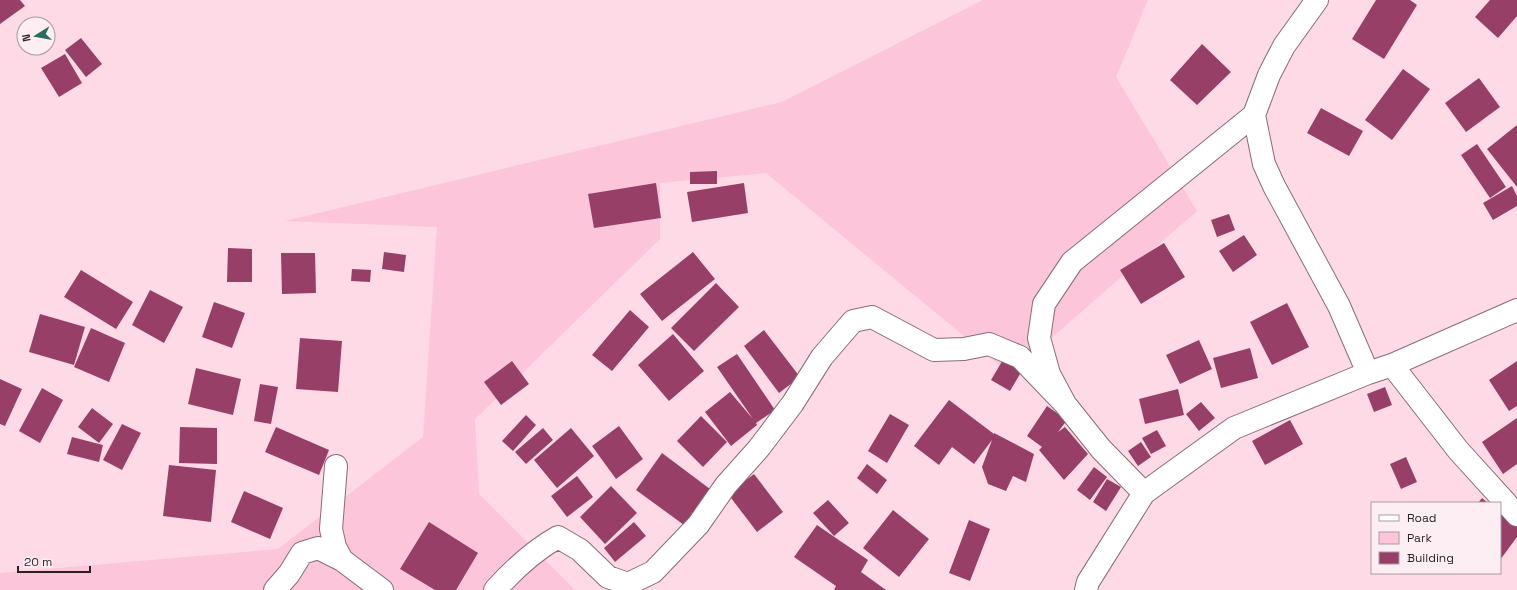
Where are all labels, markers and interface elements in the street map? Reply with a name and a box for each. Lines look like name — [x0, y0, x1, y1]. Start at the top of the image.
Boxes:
north arrow — [16, 16, 56, 56]
text: N — [19, 33, 34, 43]
legend — [1371, 502, 1501, 574]
text: Road — [1407, 510, 1436, 526]
text: Park — [1407, 530, 1432, 546]
scale bar — [18, 548, 90, 574]
text: Building — [1407, 550, 1454, 566]
text: 20 m — [24, 554, 52, 570]

